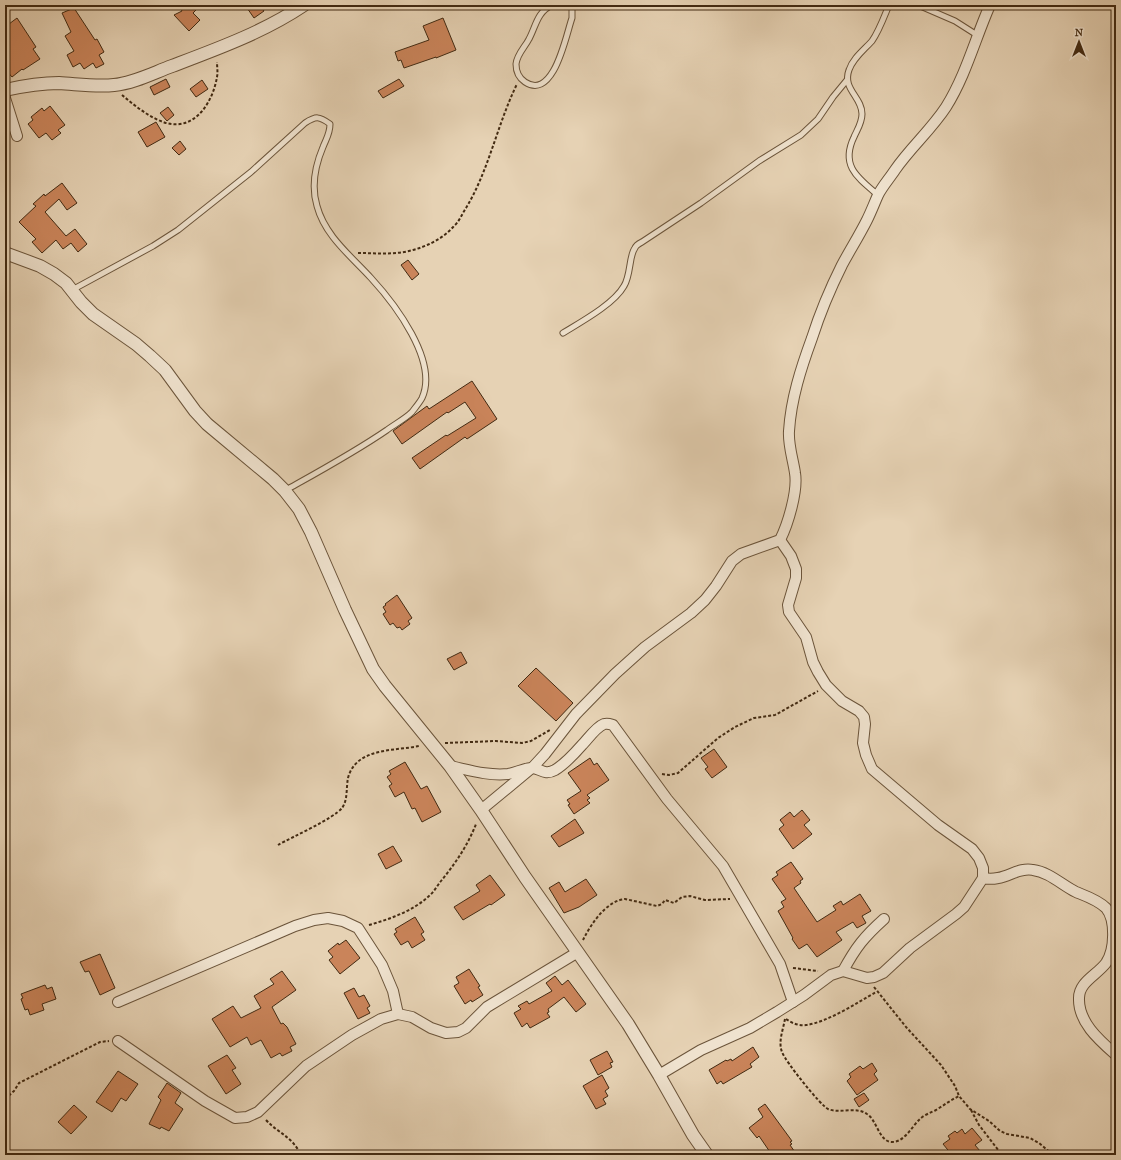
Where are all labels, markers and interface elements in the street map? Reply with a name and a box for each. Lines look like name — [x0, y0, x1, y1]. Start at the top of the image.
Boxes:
north arrow — [1059, 22, 1099, 62]
text: N — [1075, 26, 1084, 39]

